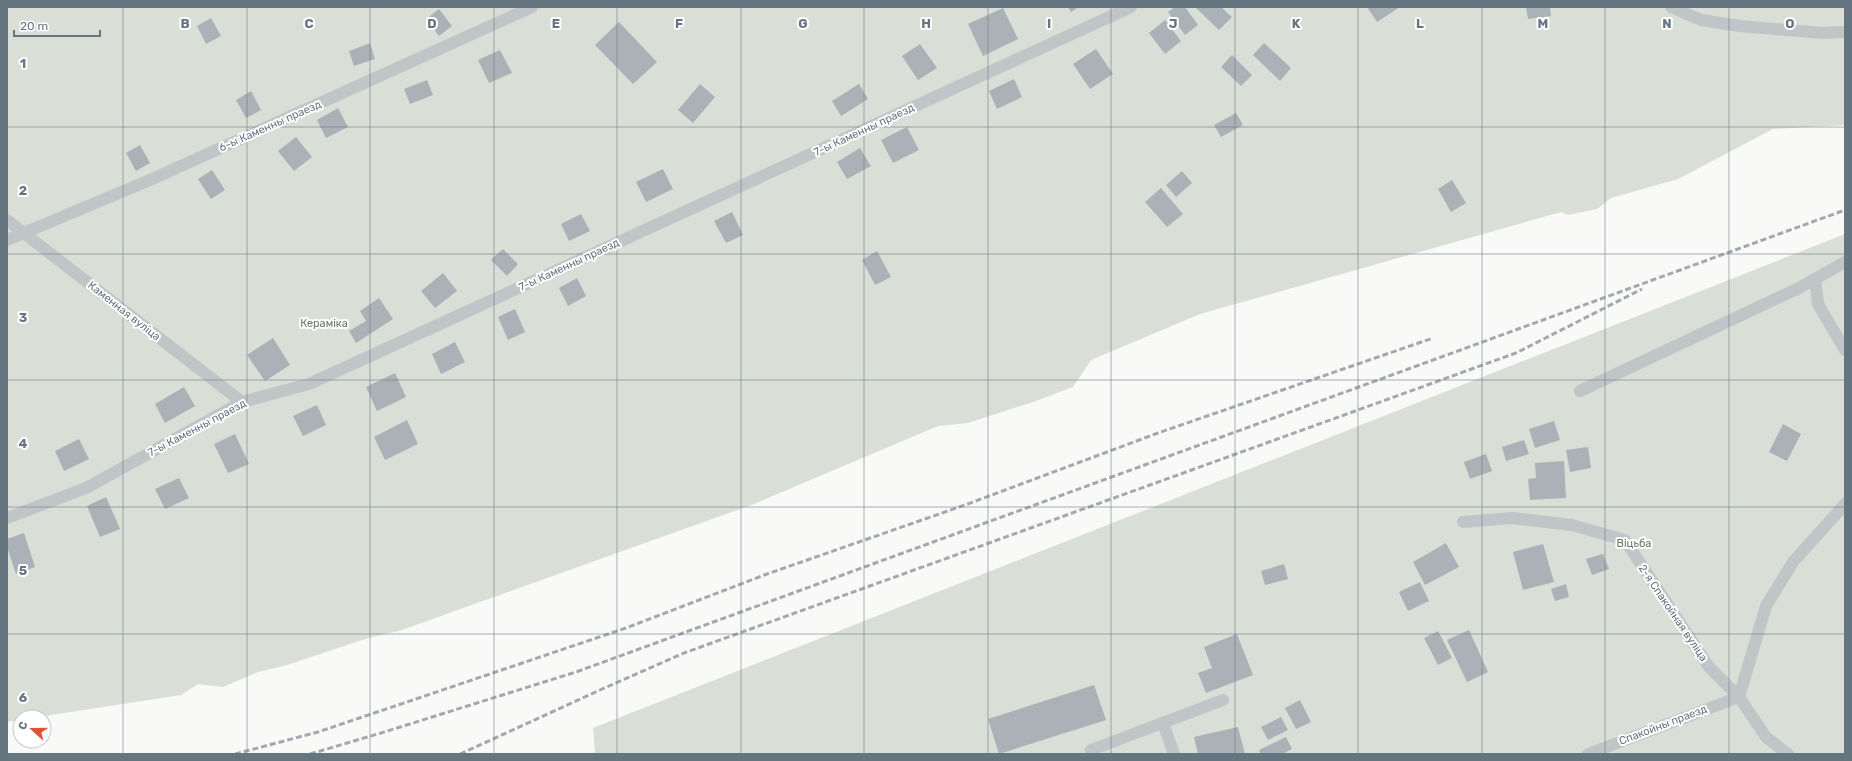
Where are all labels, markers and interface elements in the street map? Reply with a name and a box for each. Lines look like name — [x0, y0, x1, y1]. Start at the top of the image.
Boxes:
scale bar — [14, 12, 100, 38]
text: B — [180, 16, 190, 31]
text: C — [304, 16, 314, 31]
text: D — [427, 16, 437, 31]
text: E — [552, 16, 560, 31]
text: F — [675, 16, 683, 31]
text: G — [798, 16, 808, 31]
text: H — [921, 16, 931, 31]
text: I — [1047, 16, 1051, 31]
text: J — [1169, 16, 1177, 31]
text: K — [1292, 16, 1301, 31]
text: L — [1416, 16, 1424, 31]
text: M — [1538, 16, 1548, 31]
text: N — [1662, 16, 1672, 31]
text: O — [1785, 16, 1795, 31]
text: 20 m — [20, 19, 48, 33]
text: 1 — [20, 56, 26, 71]
street label: 6-ы Каменны праезд — [217, 97, 324, 154]
street label: 7-ы Каменны праезд — [812, 101, 917, 159]
text: 2 — [19, 183, 27, 198]
street label: 7-ы Каменны праезд — [517, 236, 622, 294]
street label: Каменная вуліца — [85, 279, 163, 343]
text: 3 — [19, 310, 28, 325]
park label: Кераміка — [300, 317, 348, 330]
street label: 7-ы Каменны праезд — [146, 396, 249, 459]
text: 4 — [19, 436, 28, 451]
park label: Віцьба — [1617, 537, 1651, 550]
street label: 2-я Спакойная вуліца — [1636, 562, 1710, 664]
text: 5 — [19, 563, 27, 578]
text: 6 — [19, 690, 28, 705]
street label: Спакойны праезд — [1617, 702, 1709, 748]
north arrow — [12, 709, 52, 749]
text: С — [16, 719, 31, 732]

